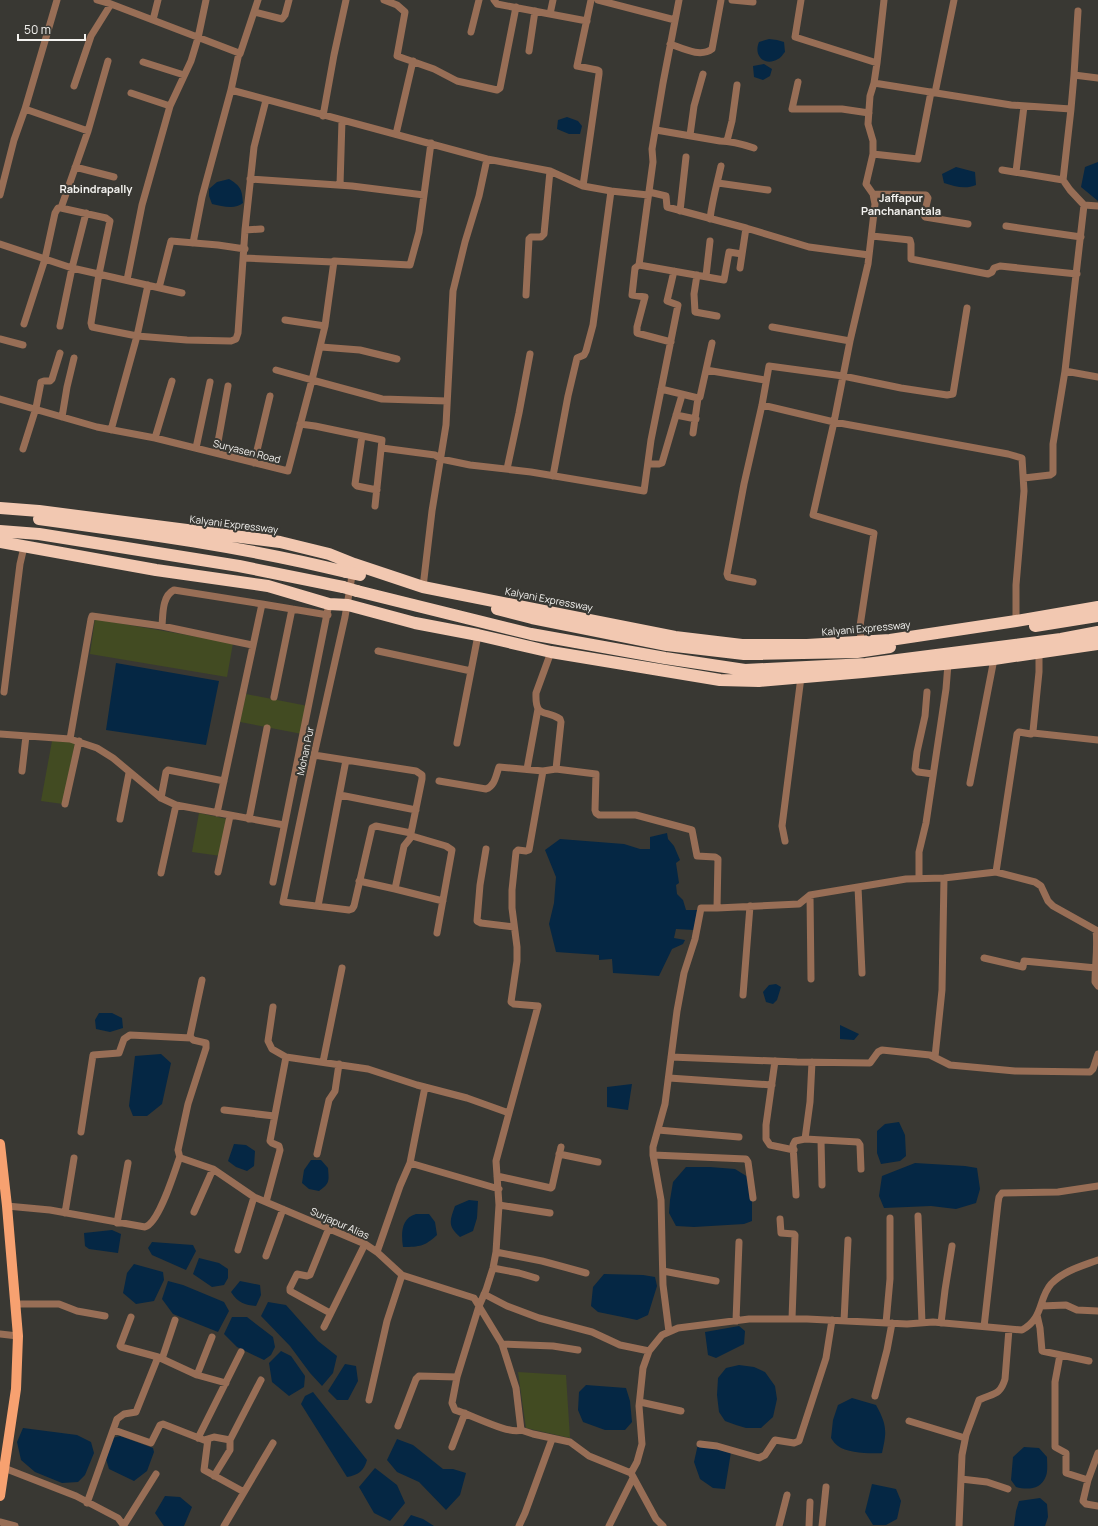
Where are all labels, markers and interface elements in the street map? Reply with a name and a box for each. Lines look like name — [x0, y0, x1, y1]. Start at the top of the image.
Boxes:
scale bar — [18, 16, 85, 42]
text: 50 m — [24, 21, 51, 38]
district label: Rabindrapally — [59, 181, 133, 196]
district label: Jaffapur Panchanantala — [861, 190, 941, 218]
street label: Suryasen Road — [212, 436, 282, 466]
street label: Kalyani Expressway — [189, 512, 280, 536]
street label: Kalyani Expressway — [504, 584, 595, 615]
street label: Kalyani Expressway — [821, 617, 912, 639]
street label: Mohan Pur — [293, 725, 317, 777]
street label: Surjapur Alias — [308, 1204, 372, 1242]

